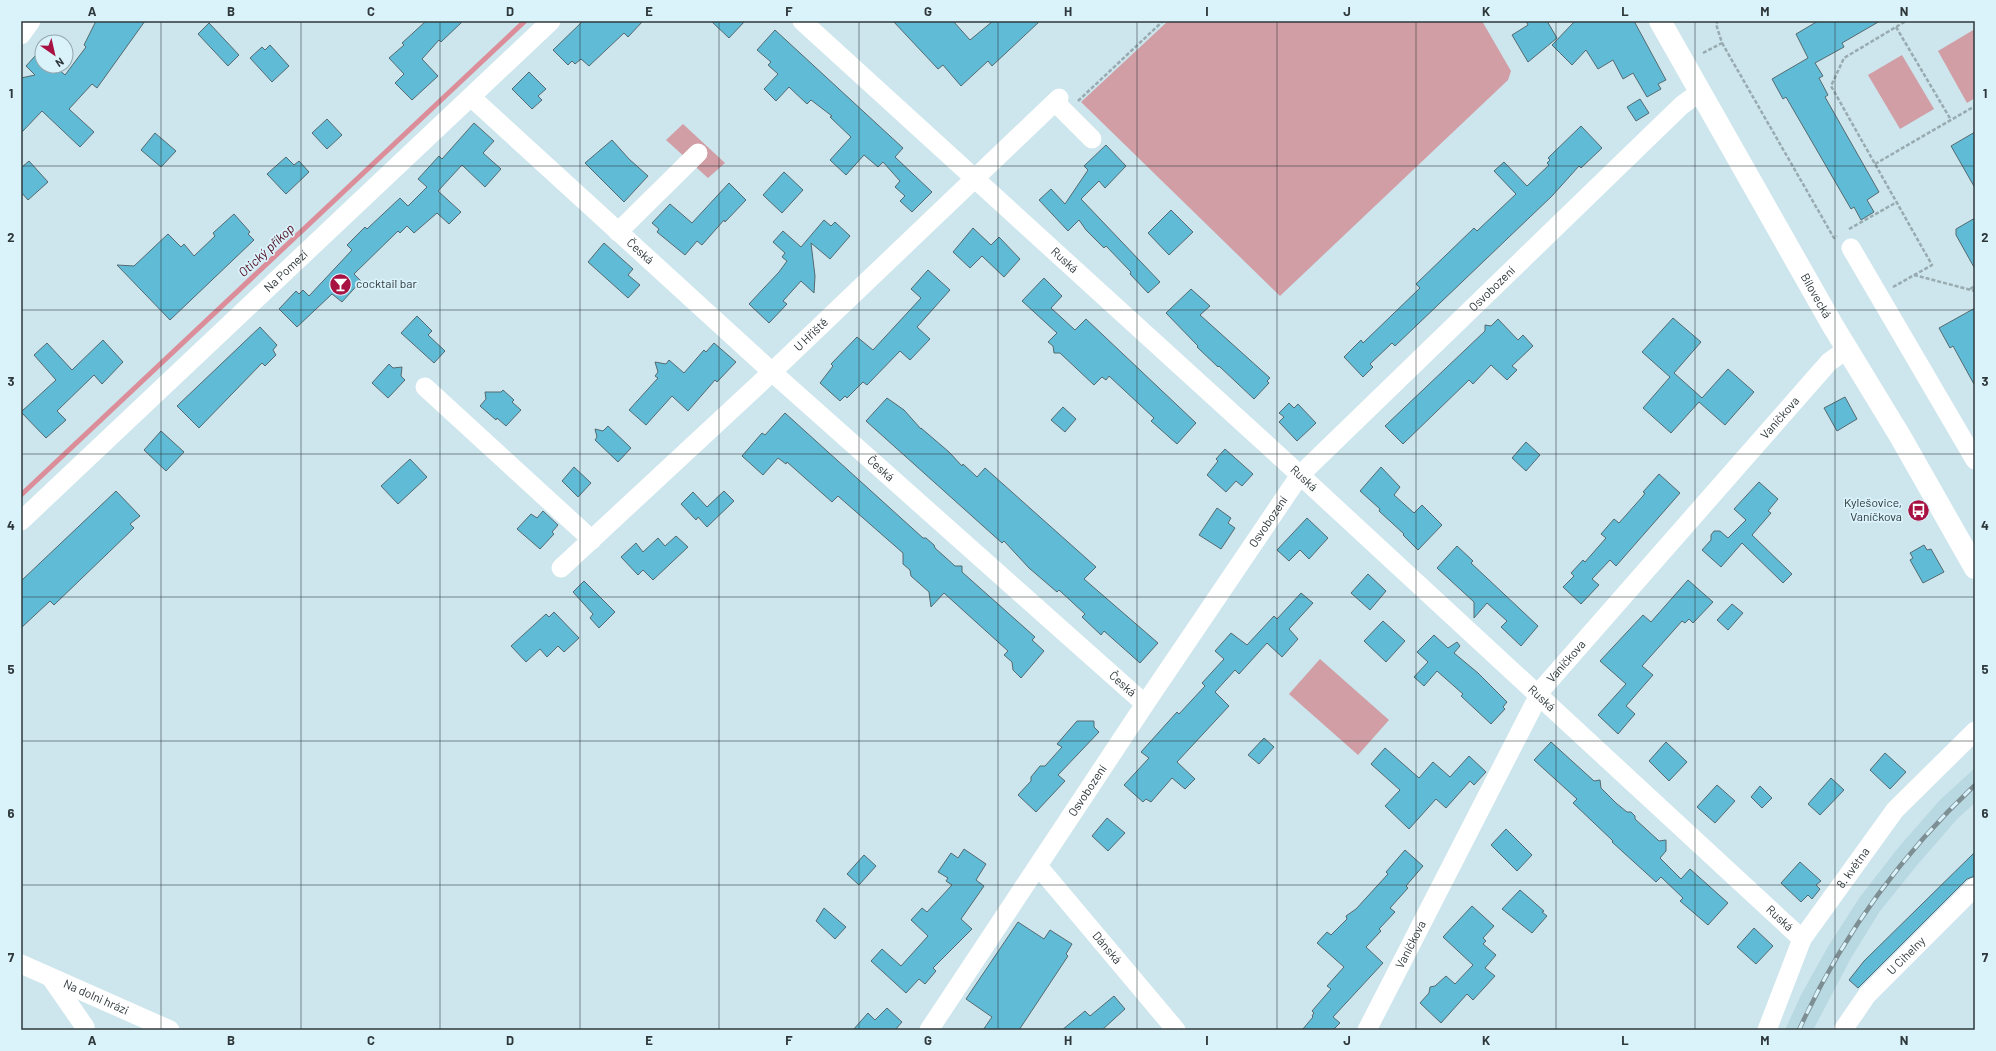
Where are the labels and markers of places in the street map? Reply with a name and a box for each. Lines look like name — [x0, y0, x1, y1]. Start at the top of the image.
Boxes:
bar icon: cocktail bar — [327, 271, 353, 297]
place label: cocktail bar — [356, 276, 417, 290]
place label: Kylešovice, Vaníčkova — [1844, 495, 1902, 523]
bus stop icon: Kylešovice, Vaníčkova — [1905, 497, 1931, 523]

